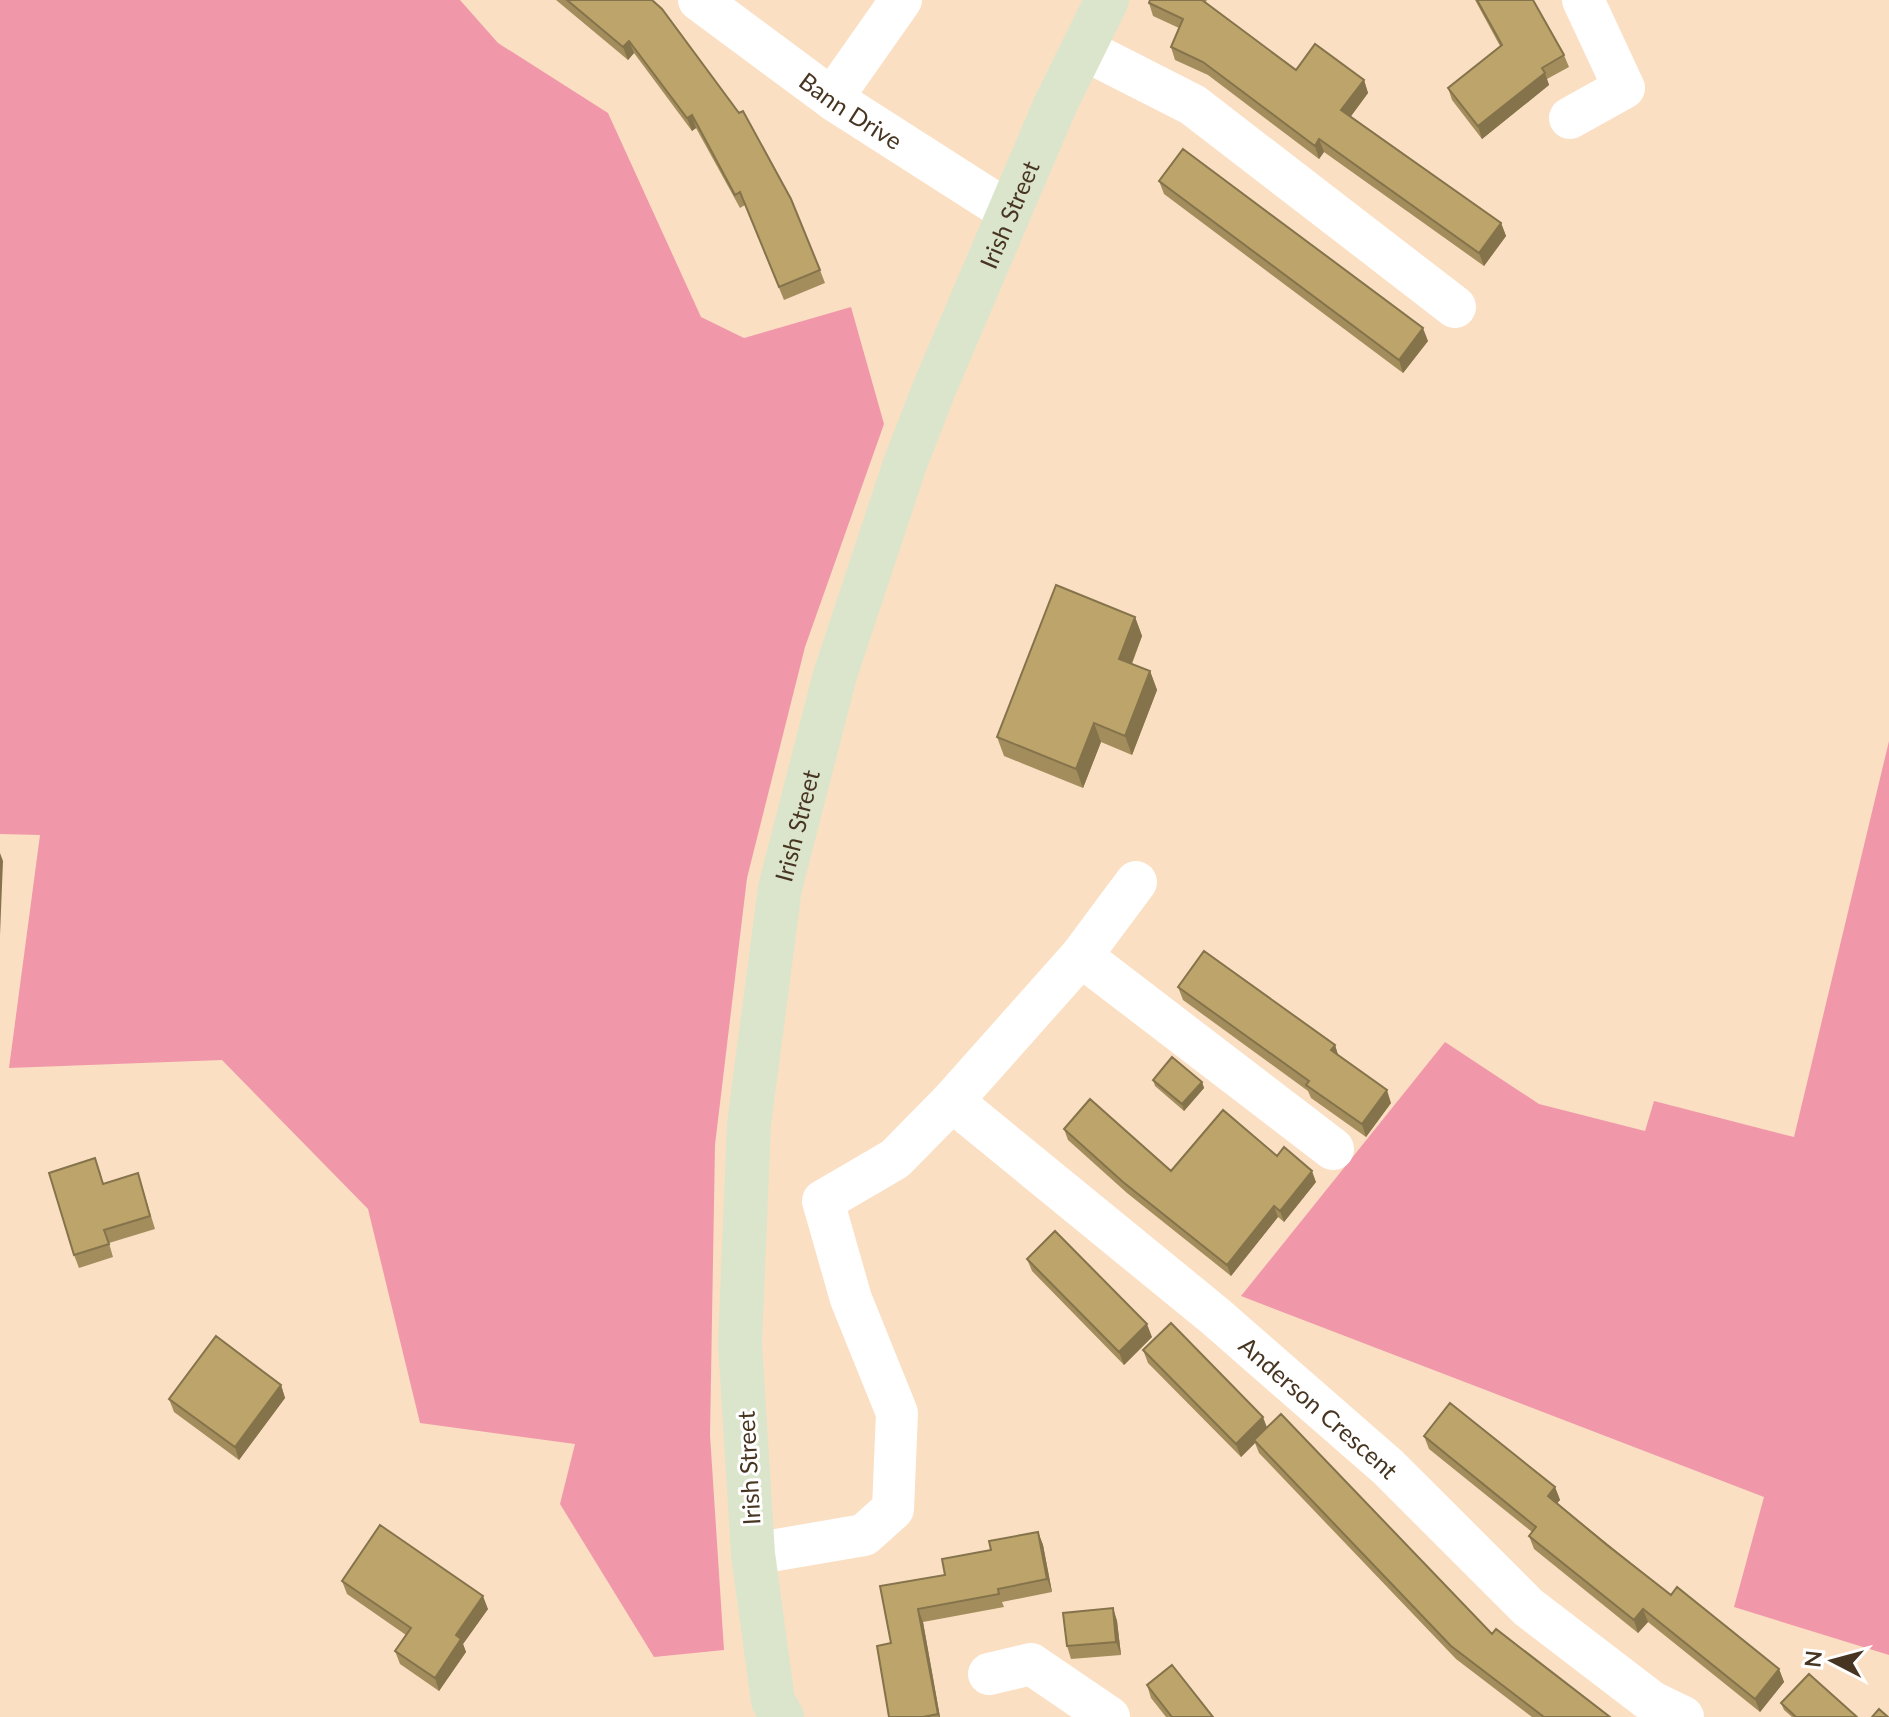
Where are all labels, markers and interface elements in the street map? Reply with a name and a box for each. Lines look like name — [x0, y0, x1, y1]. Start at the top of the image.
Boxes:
street label: Bann Drive — [794, 65, 908, 155]
street label: Irish Street — [973, 156, 1044, 273]
street label: Irish Street — [768, 766, 825, 884]
street label: Anderson Crescent — [1234, 1330, 1405, 1484]
street label: Irish Street — [731, 1410, 765, 1526]
north arrow — [1793, 1621, 1873, 1701]
text: N — [1798, 1649, 1827, 1669]

